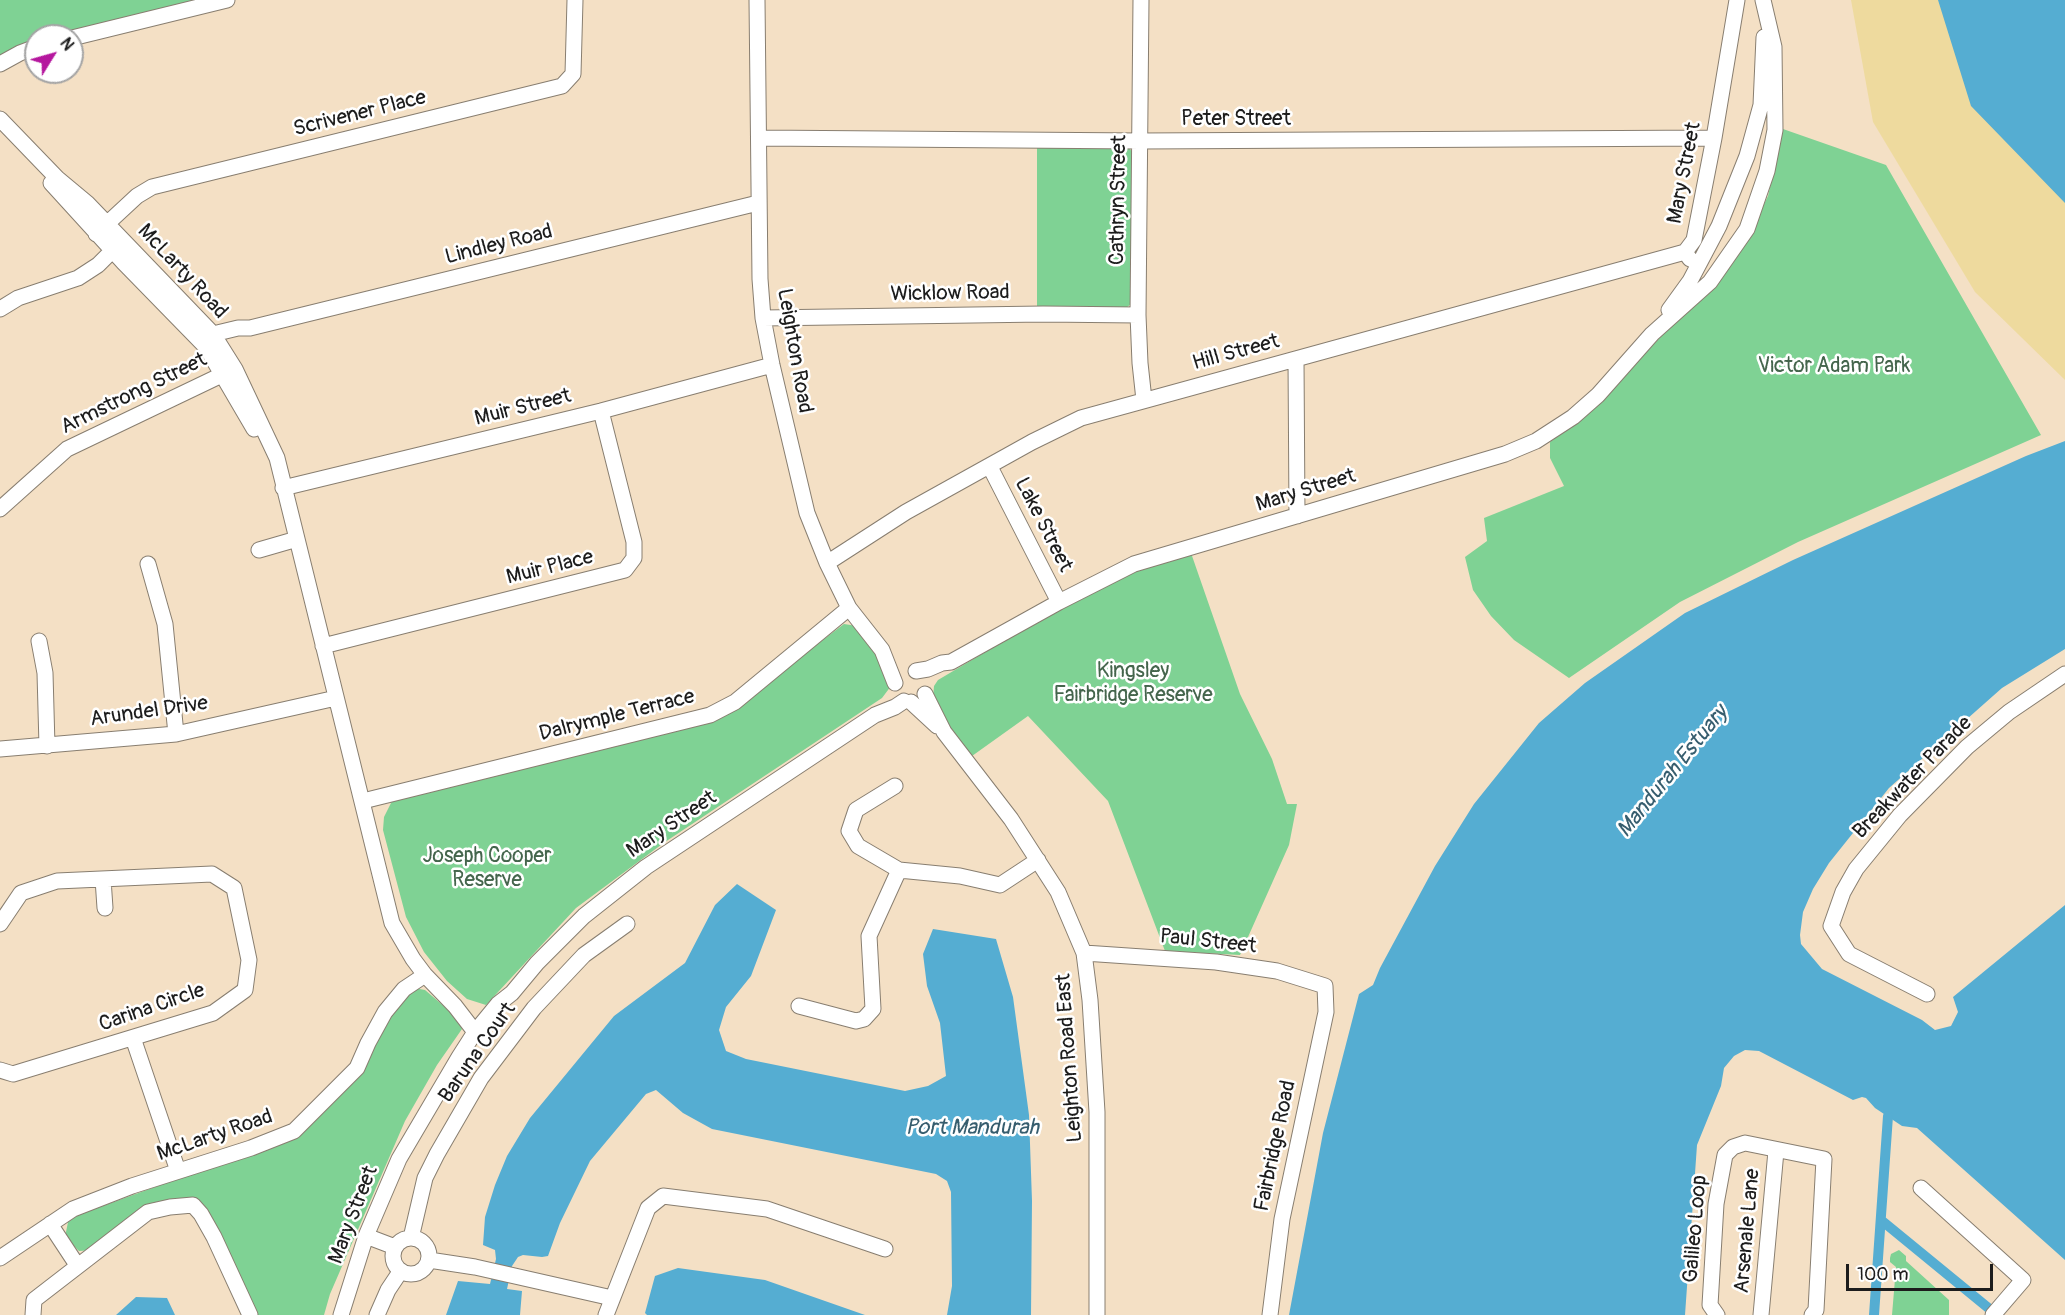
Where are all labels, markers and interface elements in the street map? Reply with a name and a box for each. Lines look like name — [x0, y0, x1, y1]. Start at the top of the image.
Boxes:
north arrow — [24, 24, 84, 84]
text: N — [56, 34, 78, 55]
street label: Scrivener Place — [291, 85, 429, 143]
street label: Peter Street — [1181, 107, 1291, 133]
street label: Mary Street — [1663, 120, 1707, 226]
street label: Cathryn Street — [1105, 135, 1133, 265]
street label: McLarty Road — [132, 219, 232, 325]
street label: Lindley Road — [443, 219, 555, 271]
street label: Wicklow Road — [890, 280, 1010, 308]
street label: Leighton Road — [771, 287, 817, 415]
street label: Hill Street — [1190, 329, 1282, 377]
street label: Armstrong Street — [57, 348, 211, 440]
park label: Victor Adam Park — [1758, 354, 1910, 380]
street label: Muir Street — [472, 384, 574, 432]
street label: Mary Street — [1253, 464, 1359, 518]
street label: Lake Street — [1009, 474, 1077, 576]
street label: Muir Place — [504, 545, 596, 591]
park label: Kingsley Fairbridge Reserve — [1053, 659, 1213, 709]
street label: Dalrymple Terrace — [537, 684, 697, 748]
street label: Arundel Drive — [88, 691, 210, 733]
water label: Mandurah Estuary — [1612, 701, 1734, 843]
street label: Breakwater Parade — [1848, 711, 1978, 845]
street label: Mary Street — [622, 786, 722, 864]
park label: Joseph Cooper Reserve — [423, 844, 551, 894]
street label: Paul Street — [1158, 924, 1258, 960]
street label: Leighton Road East — [1052, 973, 1088, 1143]
street label: Carina Circle — [96, 978, 208, 1038]
street label: Baruna Court — [434, 998, 522, 1108]
street label: Fairbridge Road — [1250, 1078, 1302, 1214]
street label: McLarty Road — [154, 1104, 276, 1168]
water label: Port Mandurah — [905, 1115, 1039, 1141]
street label: Mary Street — [324, 1162, 384, 1268]
street label: Arsenale Lane — [1730, 1168, 1766, 1294]
street label: Galileo Loop — [1679, 1174, 1713, 1284]
scale bar — [1849, 1252, 1996, 1290]
text: 100 m — [1857, 1263, 1909, 1286]

